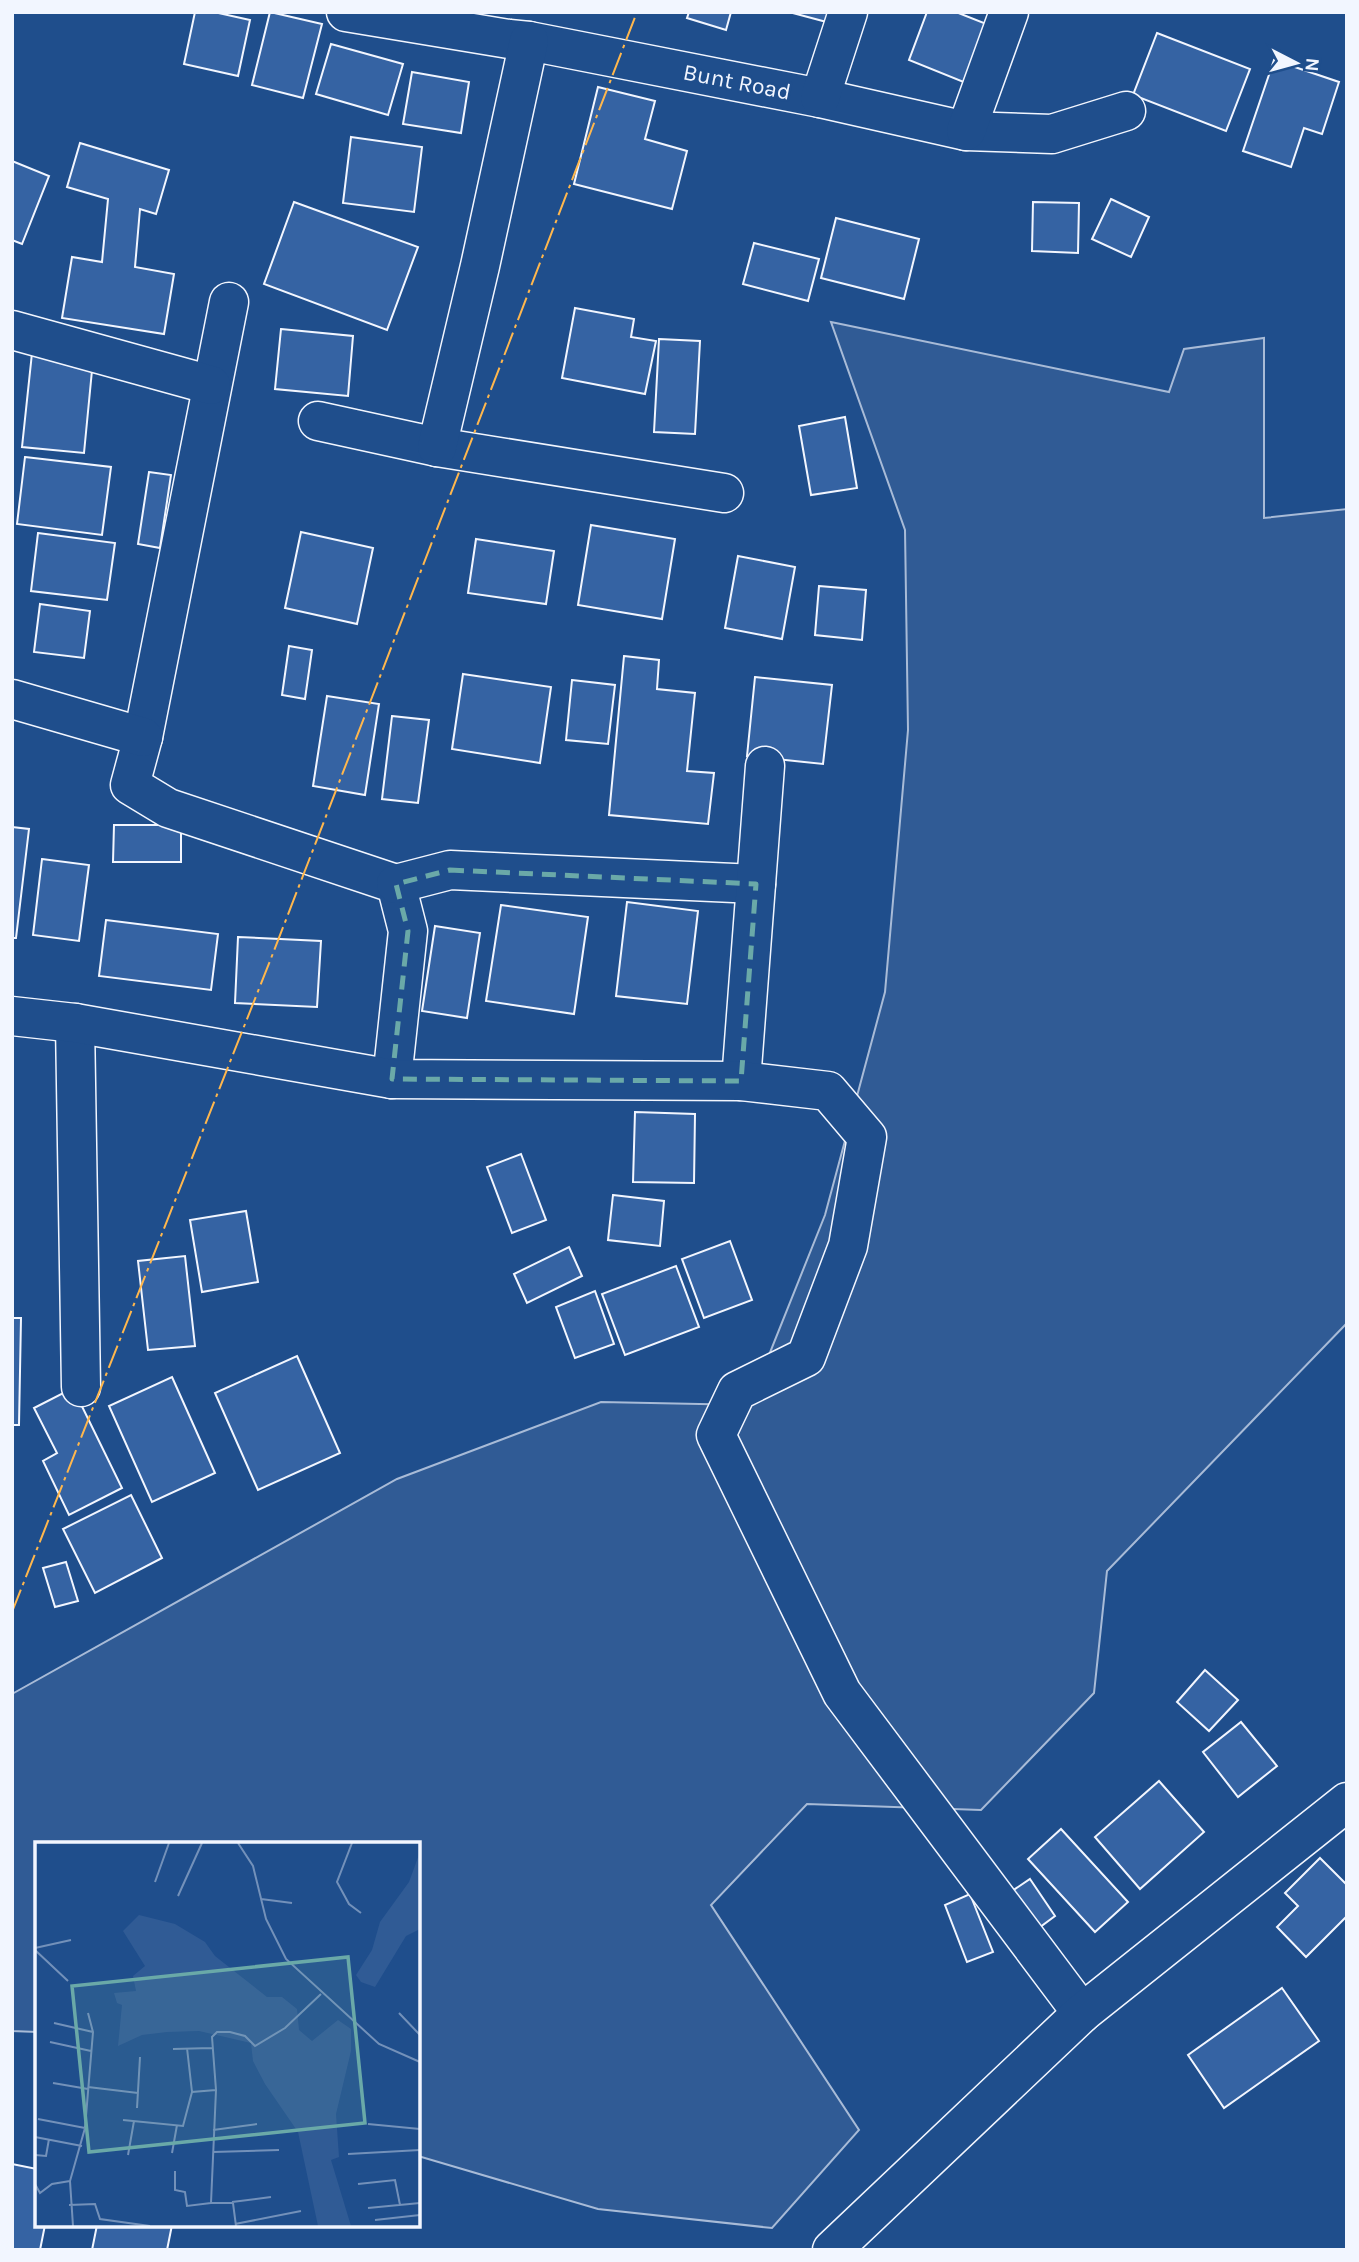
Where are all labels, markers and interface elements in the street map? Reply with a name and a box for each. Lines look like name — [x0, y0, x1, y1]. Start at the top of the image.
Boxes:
north arrow — [1261, 28, 1331, 98]
text: N — [1300, 57, 1324, 73]
street label: Bunt Road — [681, 58, 793, 106]
inset map — [35, 1842, 420, 2227]

